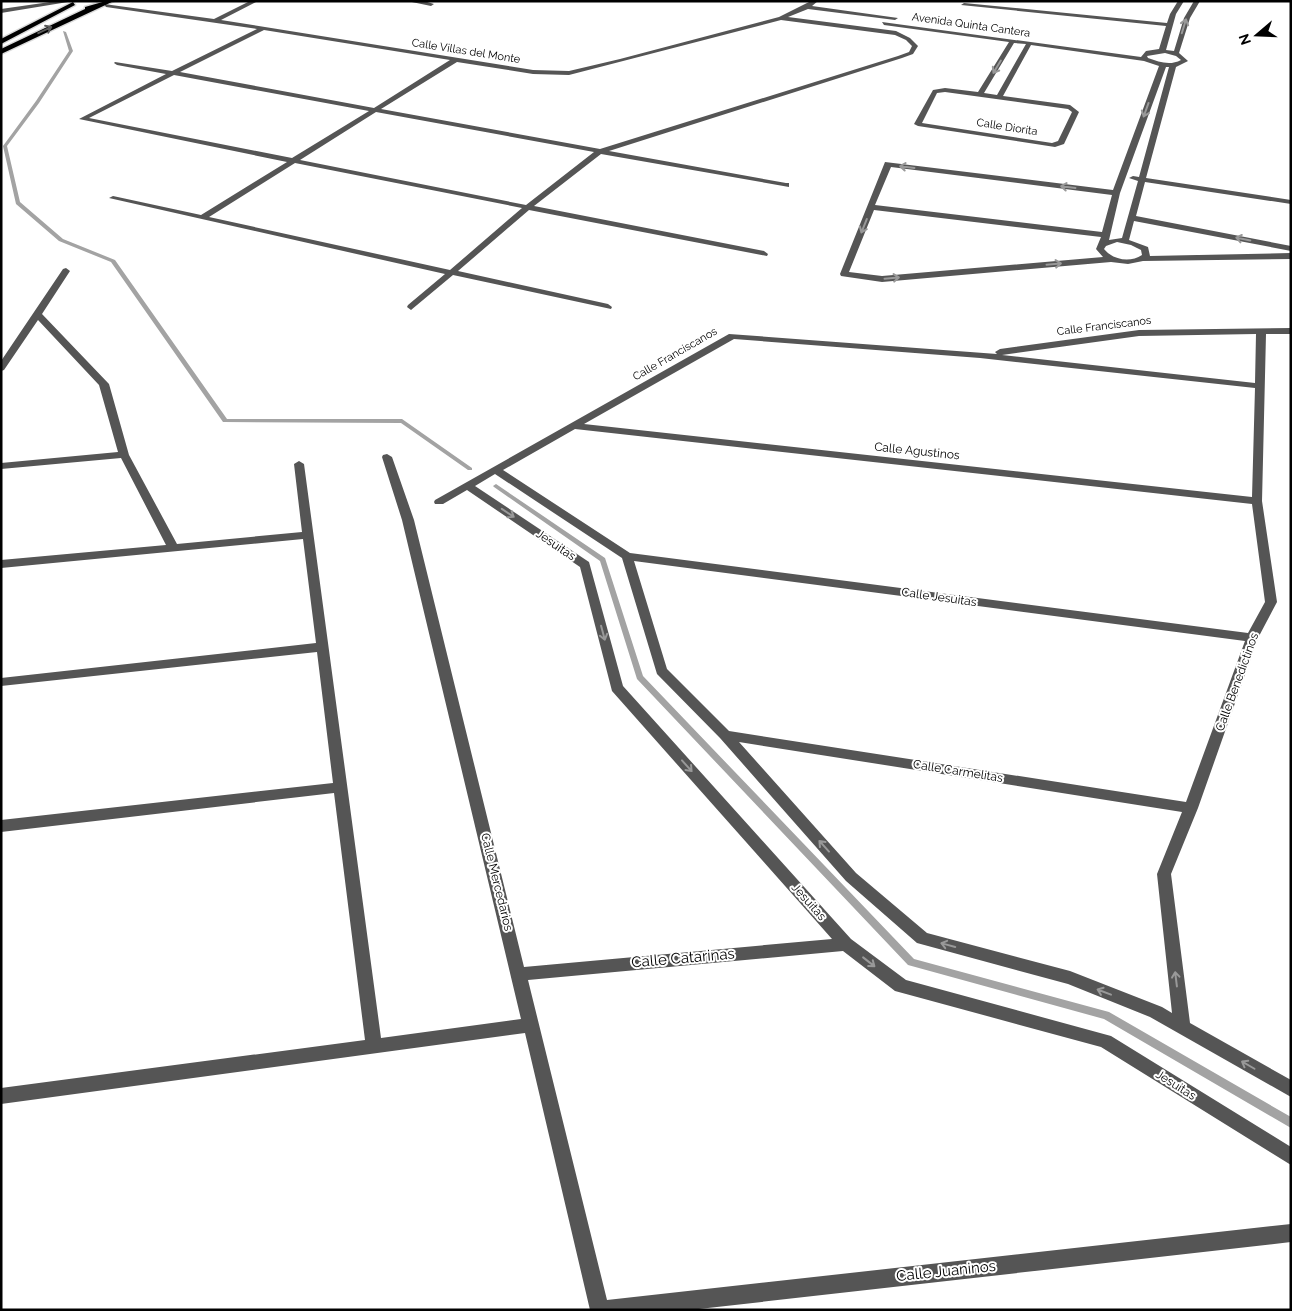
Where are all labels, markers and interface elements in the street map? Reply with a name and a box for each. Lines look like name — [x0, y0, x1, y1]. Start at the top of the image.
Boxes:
street label: Avenida Quinta Cantera — [911, 10, 1031, 40]
north arrow — [1232, 10, 1282, 60]
one-way arrow — [1180, 19, 1190, 35]
one-way arrow — [37, 25, 52, 34]
text: N — [1235, 32, 1254, 47]
street label: Calle Villas del Monte — [411, 36, 522, 66]
one-way arrow — [991, 60, 1001, 74]
one-way arrow — [1141, 102, 1150, 118]
street label: Calle Diorita — [976, 116, 1038, 138]
one-way arrow — [899, 162, 915, 172]
one-way arrow — [1060, 182, 1076, 192]
one-way arrow — [858, 218, 868, 233]
one-way arrow — [1235, 234, 1251, 244]
one-way arrow — [1046, 259, 1062, 269]
one-way arrow — [884, 274, 900, 283]
street label: Calle Franciscanos — [1056, 314, 1152, 338]
street label: Calle Franciscanos — [631, 325, 719, 383]
street label: Calle Agustinos — [874, 440, 961, 462]
one-way arrow — [501, 509, 515, 519]
street label: Jesuitas — [534, 527, 579, 563]
street label: Calle Jesuitas — [901, 585, 978, 609]
one-way arrow — [598, 624, 608, 640]
street label: Calle Benedictinos — [1213, 631, 1261, 733]
street label: Calle Carmelitas — [912, 757, 1004, 785]
one-way arrow — [682, 760, 693, 773]
street label: Calle Mercedarios — [478, 832, 516, 933]
one-way arrow — [818, 839, 830, 852]
street label: Jesuitas — [789, 881, 829, 923]
one-way arrow — [941, 940, 957, 950]
street label: Calle Catarinas — [631, 945, 735, 971]
one-way arrow — [863, 956, 876, 967]
one-way arrow — [1171, 971, 1181, 987]
one-way arrow — [1097, 987, 1112, 996]
one-way arrow — [1242, 1060, 1256, 1070]
street label: Jesuitas — [1153, 1067, 1199, 1103]
street label: Calle Juaninos — [895, 1257, 997, 1285]

